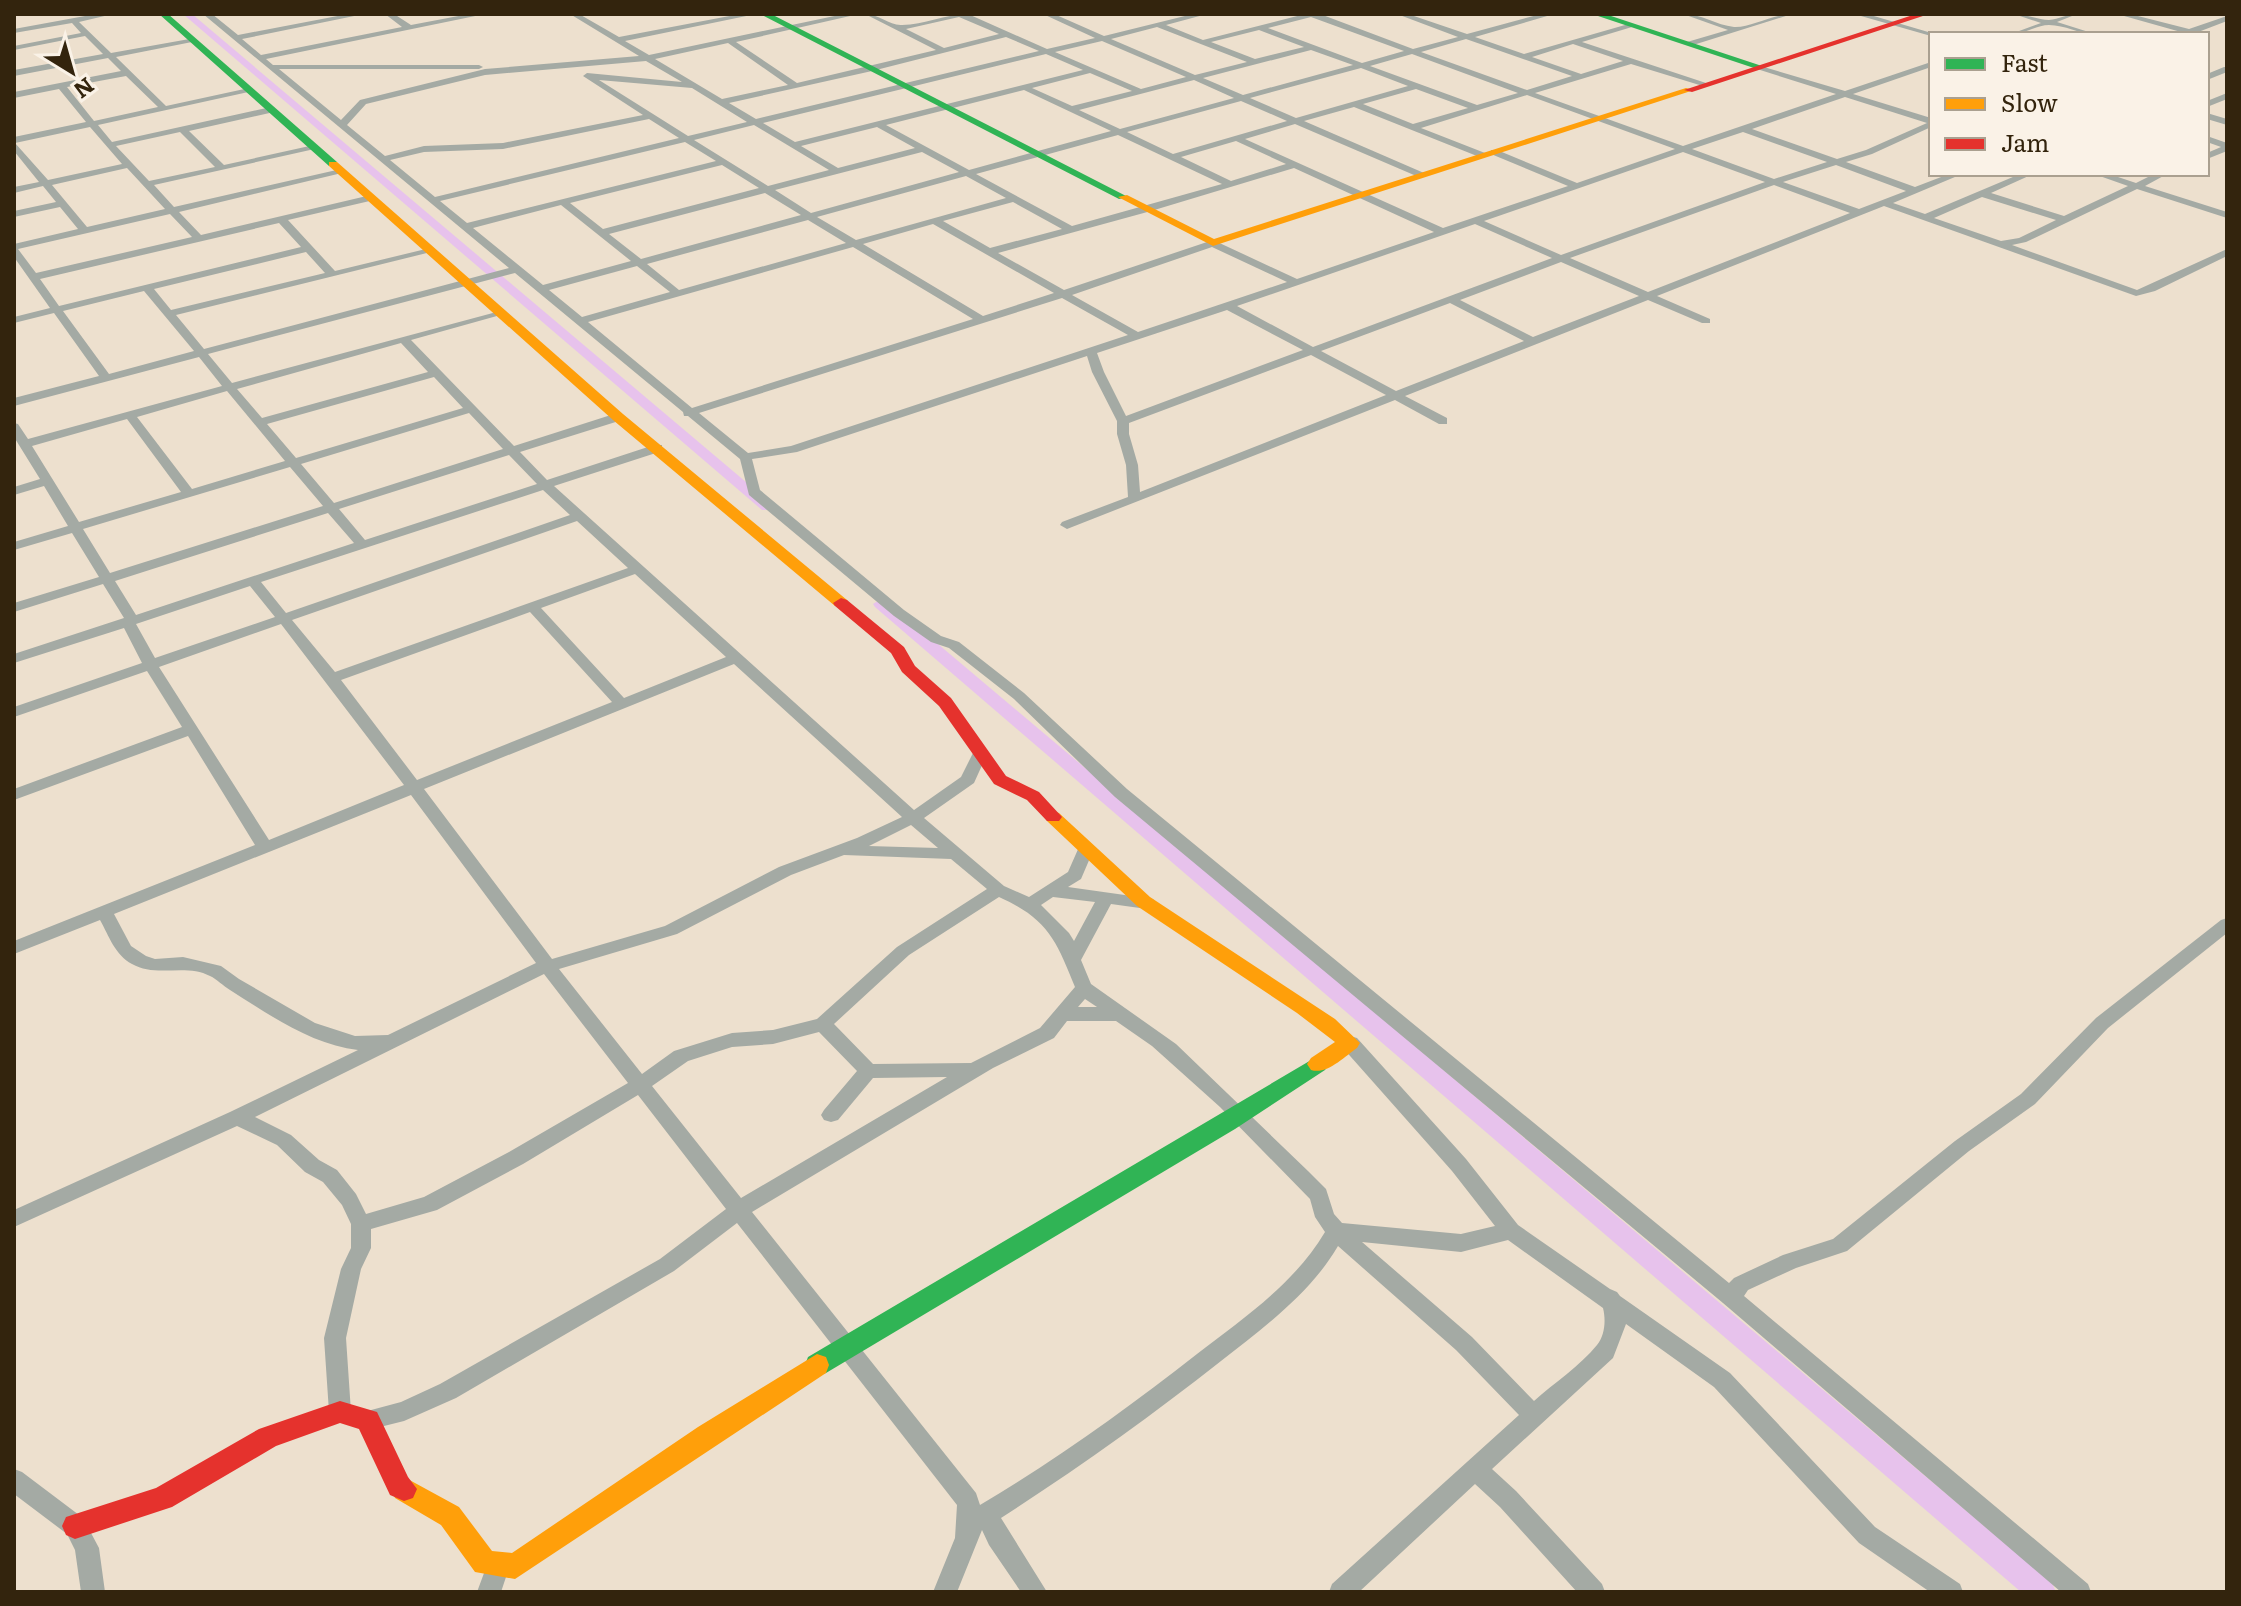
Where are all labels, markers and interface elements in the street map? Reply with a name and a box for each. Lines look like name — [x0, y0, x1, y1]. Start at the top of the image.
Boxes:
north arrow — [32, 32, 112, 112]
legend — [1929, 32, 2209, 176]
text: Fast — [2001, 44, 2048, 79]
text: N — [68, 70, 102, 108]
text: Slow — [2001, 84, 2058, 119]
text: Jam — [2001, 124, 2049, 159]

